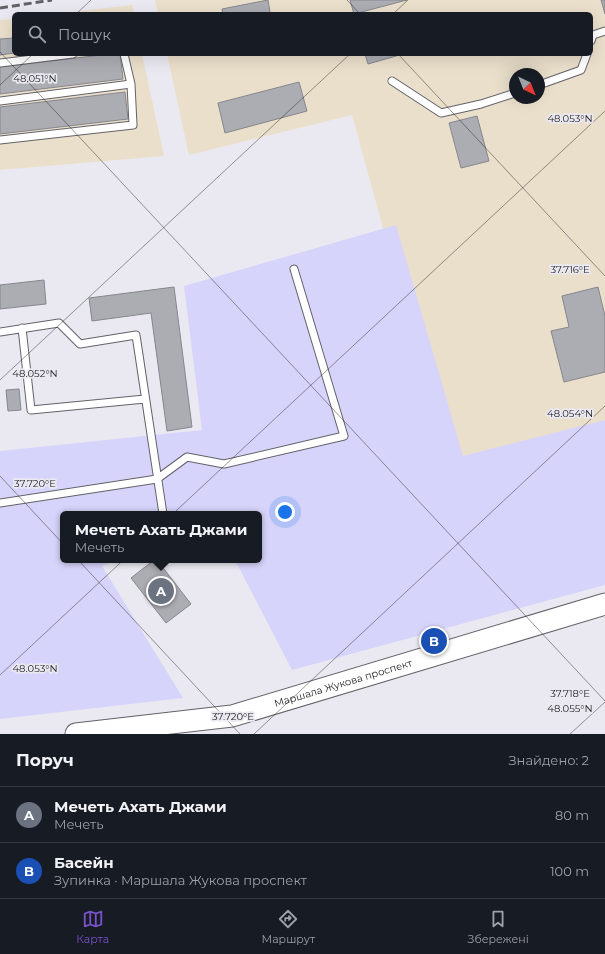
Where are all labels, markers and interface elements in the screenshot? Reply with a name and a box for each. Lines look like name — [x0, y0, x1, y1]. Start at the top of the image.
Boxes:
search box — [12, 12, 593, 56]
icon: search — [26, 23, 48, 45]
text: Пошук — [58, 25, 111, 44]
north arrow — [509, 68, 545, 104]
text: 48.051°N — [13, 72, 57, 85]
text: 48.053°N — [547, 112, 593, 125]
text: 37.716°E — [550, 263, 590, 276]
text: 48.052°N — [12, 367, 58, 380]
text: 48.054°N — [547, 407, 593, 420]
text: 37.720°E — [14, 477, 56, 490]
your location — [275, 502, 295, 522]
popup — [60, 511, 262, 563]
text: Мечеть Ахать Джами — [75, 520, 247, 539]
text: Мечеть — [75, 539, 124, 555]
pin: A — [148, 576, 174, 606]
pin: B — [421, 626, 447, 656]
street label: Маршала Жукова проспект — [273, 656, 414, 710]
text: 48.053°N — [12, 662, 58, 675]
text: 37.718°E — [550, 687, 590, 700]
text: 48.055°N — [547, 702, 593, 715]
text: 37.720°E — [212, 710, 254, 723]
text: Поруч — [16, 750, 74, 770]
text: Знайдено: 2 — [509, 752, 589, 768]
text: Мечеть Ахать Джами — [54, 797, 227, 816]
text: A — [24, 807, 34, 823]
text: 80 m — [555, 807, 589, 823]
text: Мечеть — [54, 816, 104, 832]
text: Басейн — [54, 853, 114, 872]
text: B — [24, 863, 34, 879]
text: 100 m — [550, 863, 589, 879]
text: Зупинка · Маршала Жукова проспект — [54, 872, 307, 888]
tab: Карта — [76, 908, 109, 946]
tab: Маршрут — [262, 908, 315, 946]
tab: Збережені — [468, 908, 529, 946]

